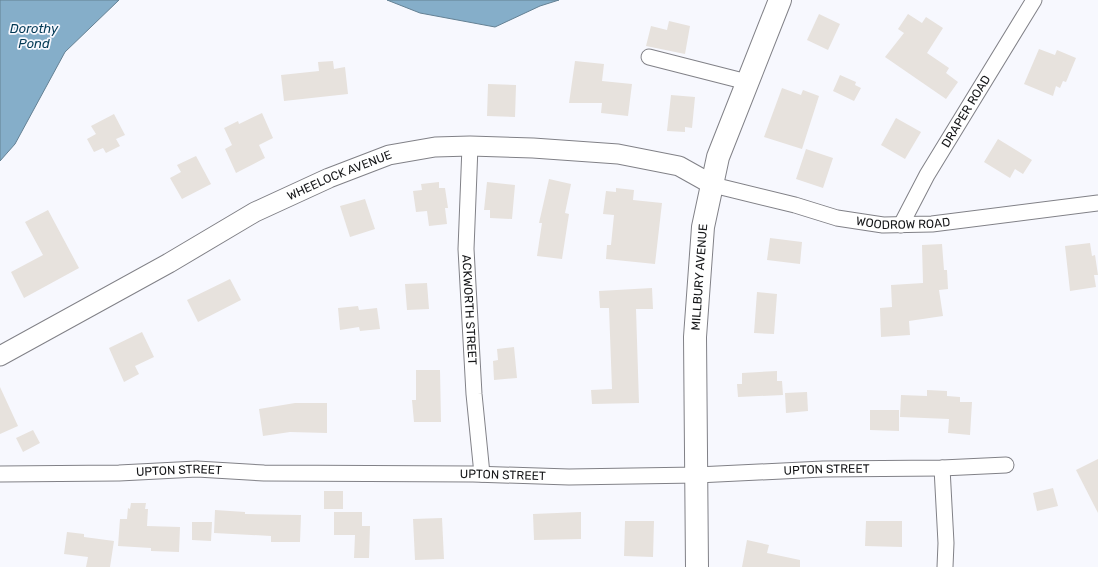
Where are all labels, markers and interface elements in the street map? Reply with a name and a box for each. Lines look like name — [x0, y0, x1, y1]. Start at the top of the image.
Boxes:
water label: Dorothy Pond — [10, 21, 59, 51]
street label: DRAPER ROAD — [939, 73, 993, 150]
street label: WHEELOCK AVENUE — [285, 148, 394, 203]
street label: WOODROW ROAD — [855, 214, 951, 232]
street label: MILLBURY AVENUE — [688, 223, 710, 331]
street label: ACKWORTH STREET — [459, 254, 479, 366]
street label: UPTON STREET — [136, 462, 222, 479]
street label: UPTON STREET — [783, 462, 870, 478]
street label: UPTON STREET — [460, 467, 546, 483]

